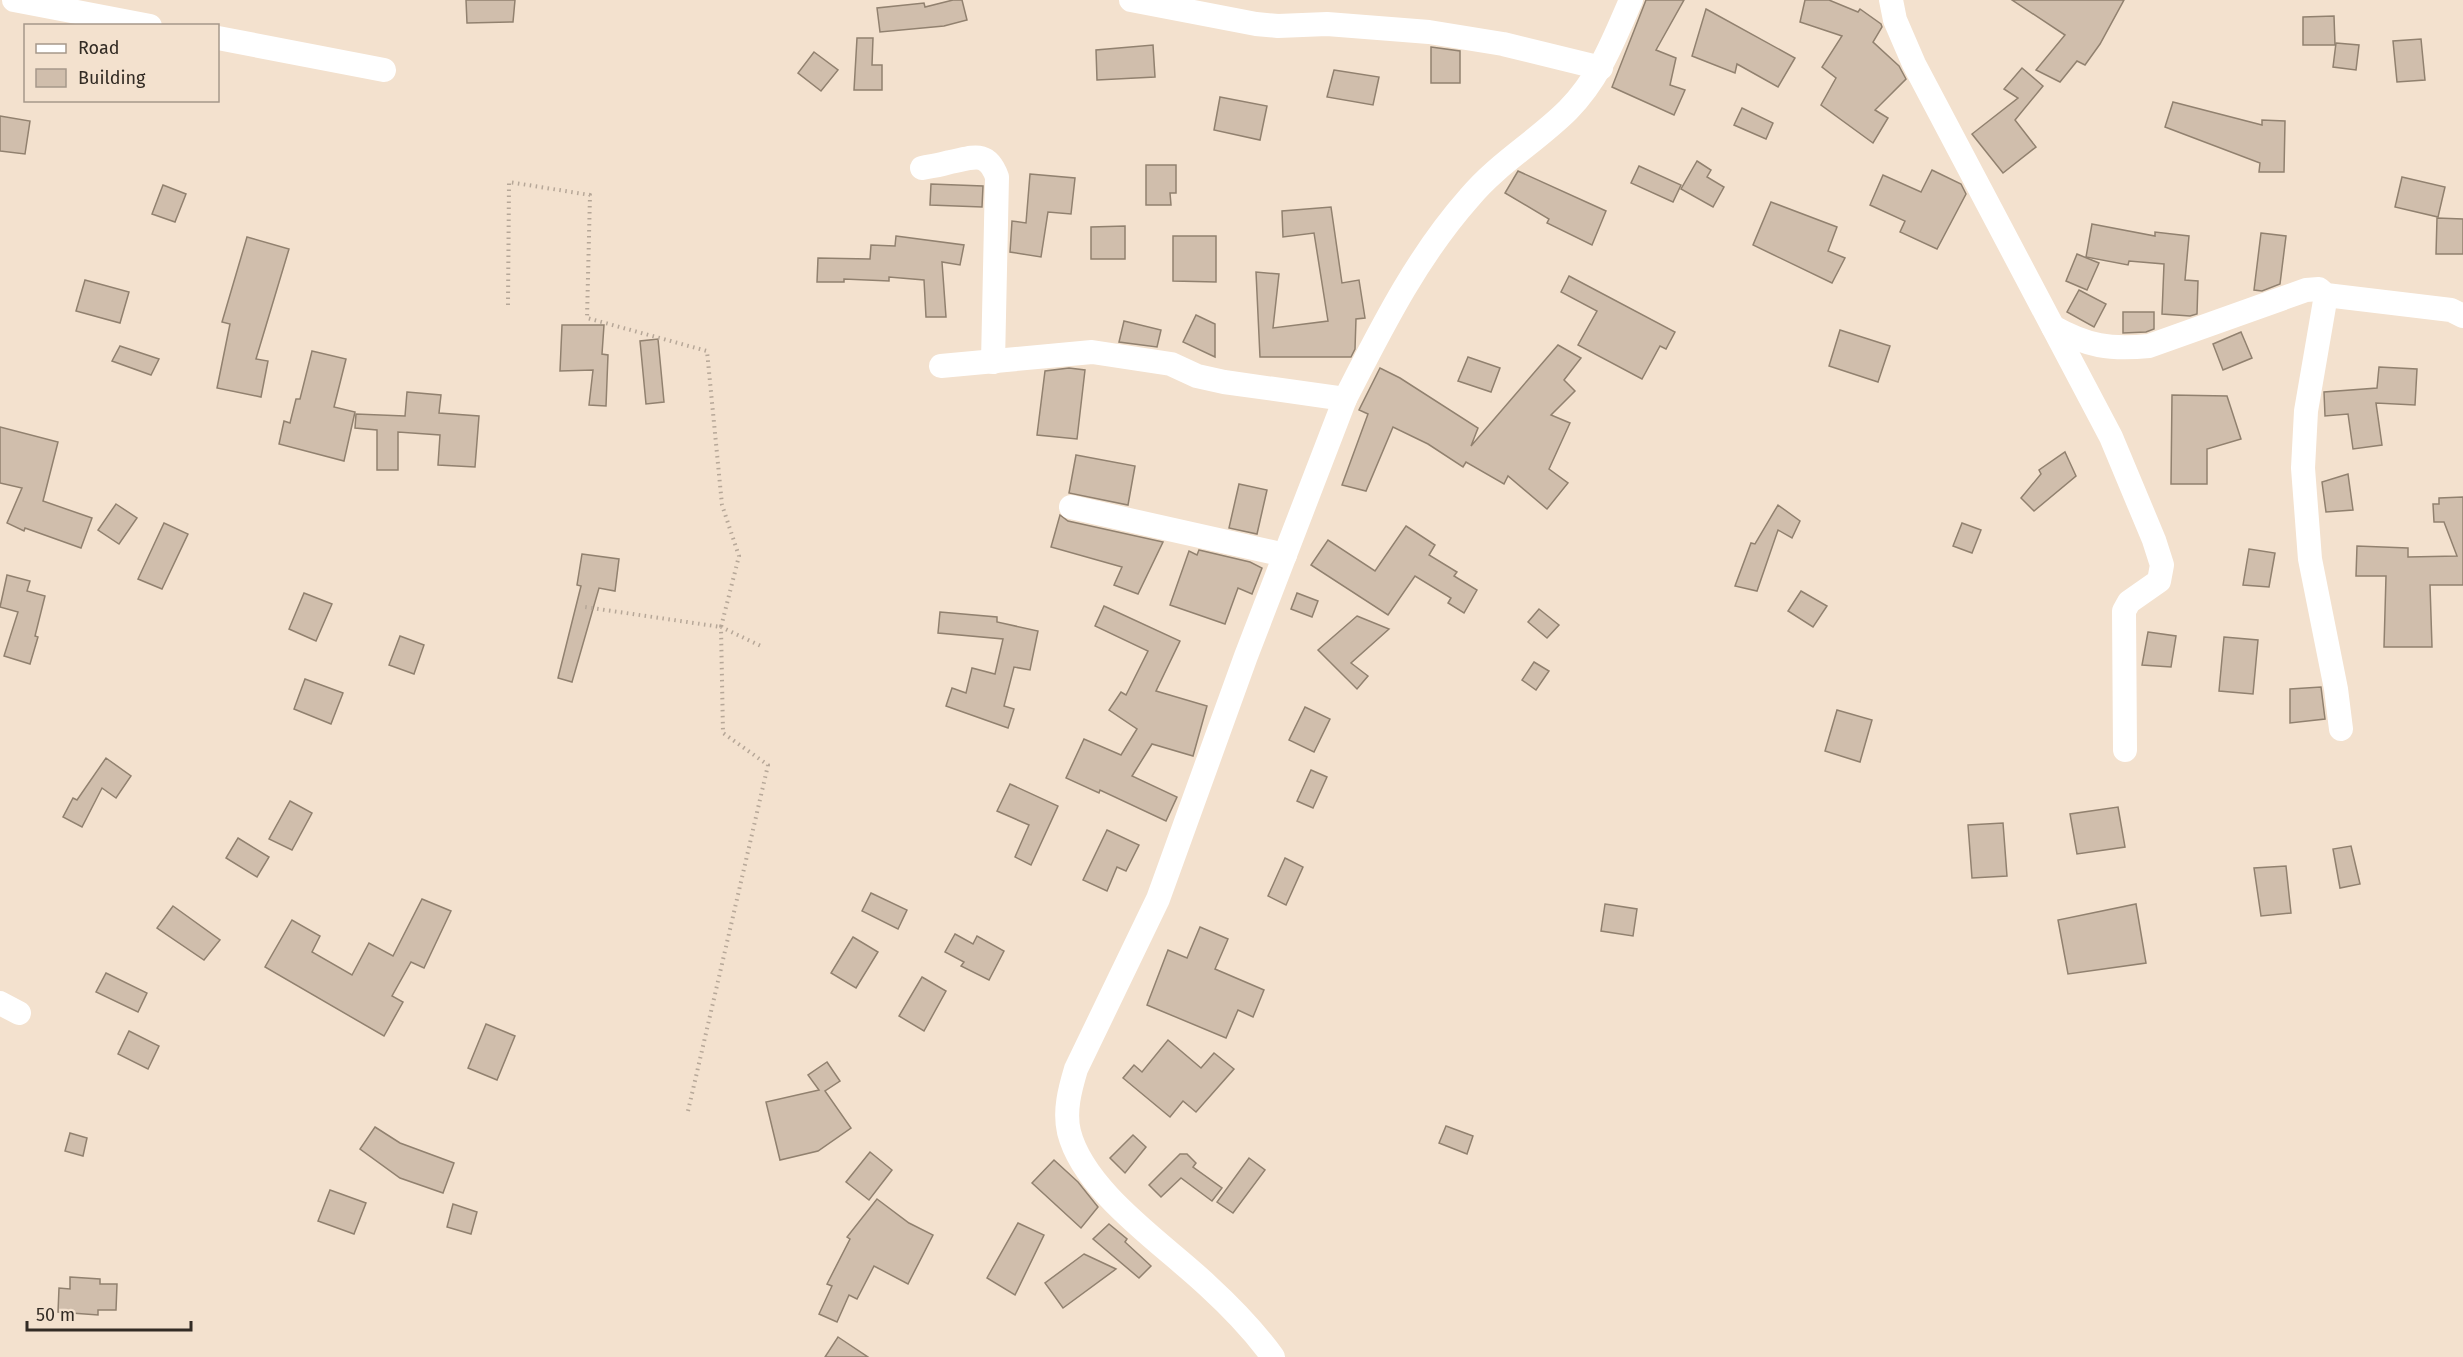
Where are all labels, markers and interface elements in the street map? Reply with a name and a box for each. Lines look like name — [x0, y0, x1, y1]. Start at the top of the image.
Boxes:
legend — [24, 24, 219, 102]
text: Road — [78, 37, 120, 59]
text: Building — [78, 67, 146, 89]
scale bar — [27, 1294, 190, 1332]
text: 50 m — [36, 1304, 75, 1326]

